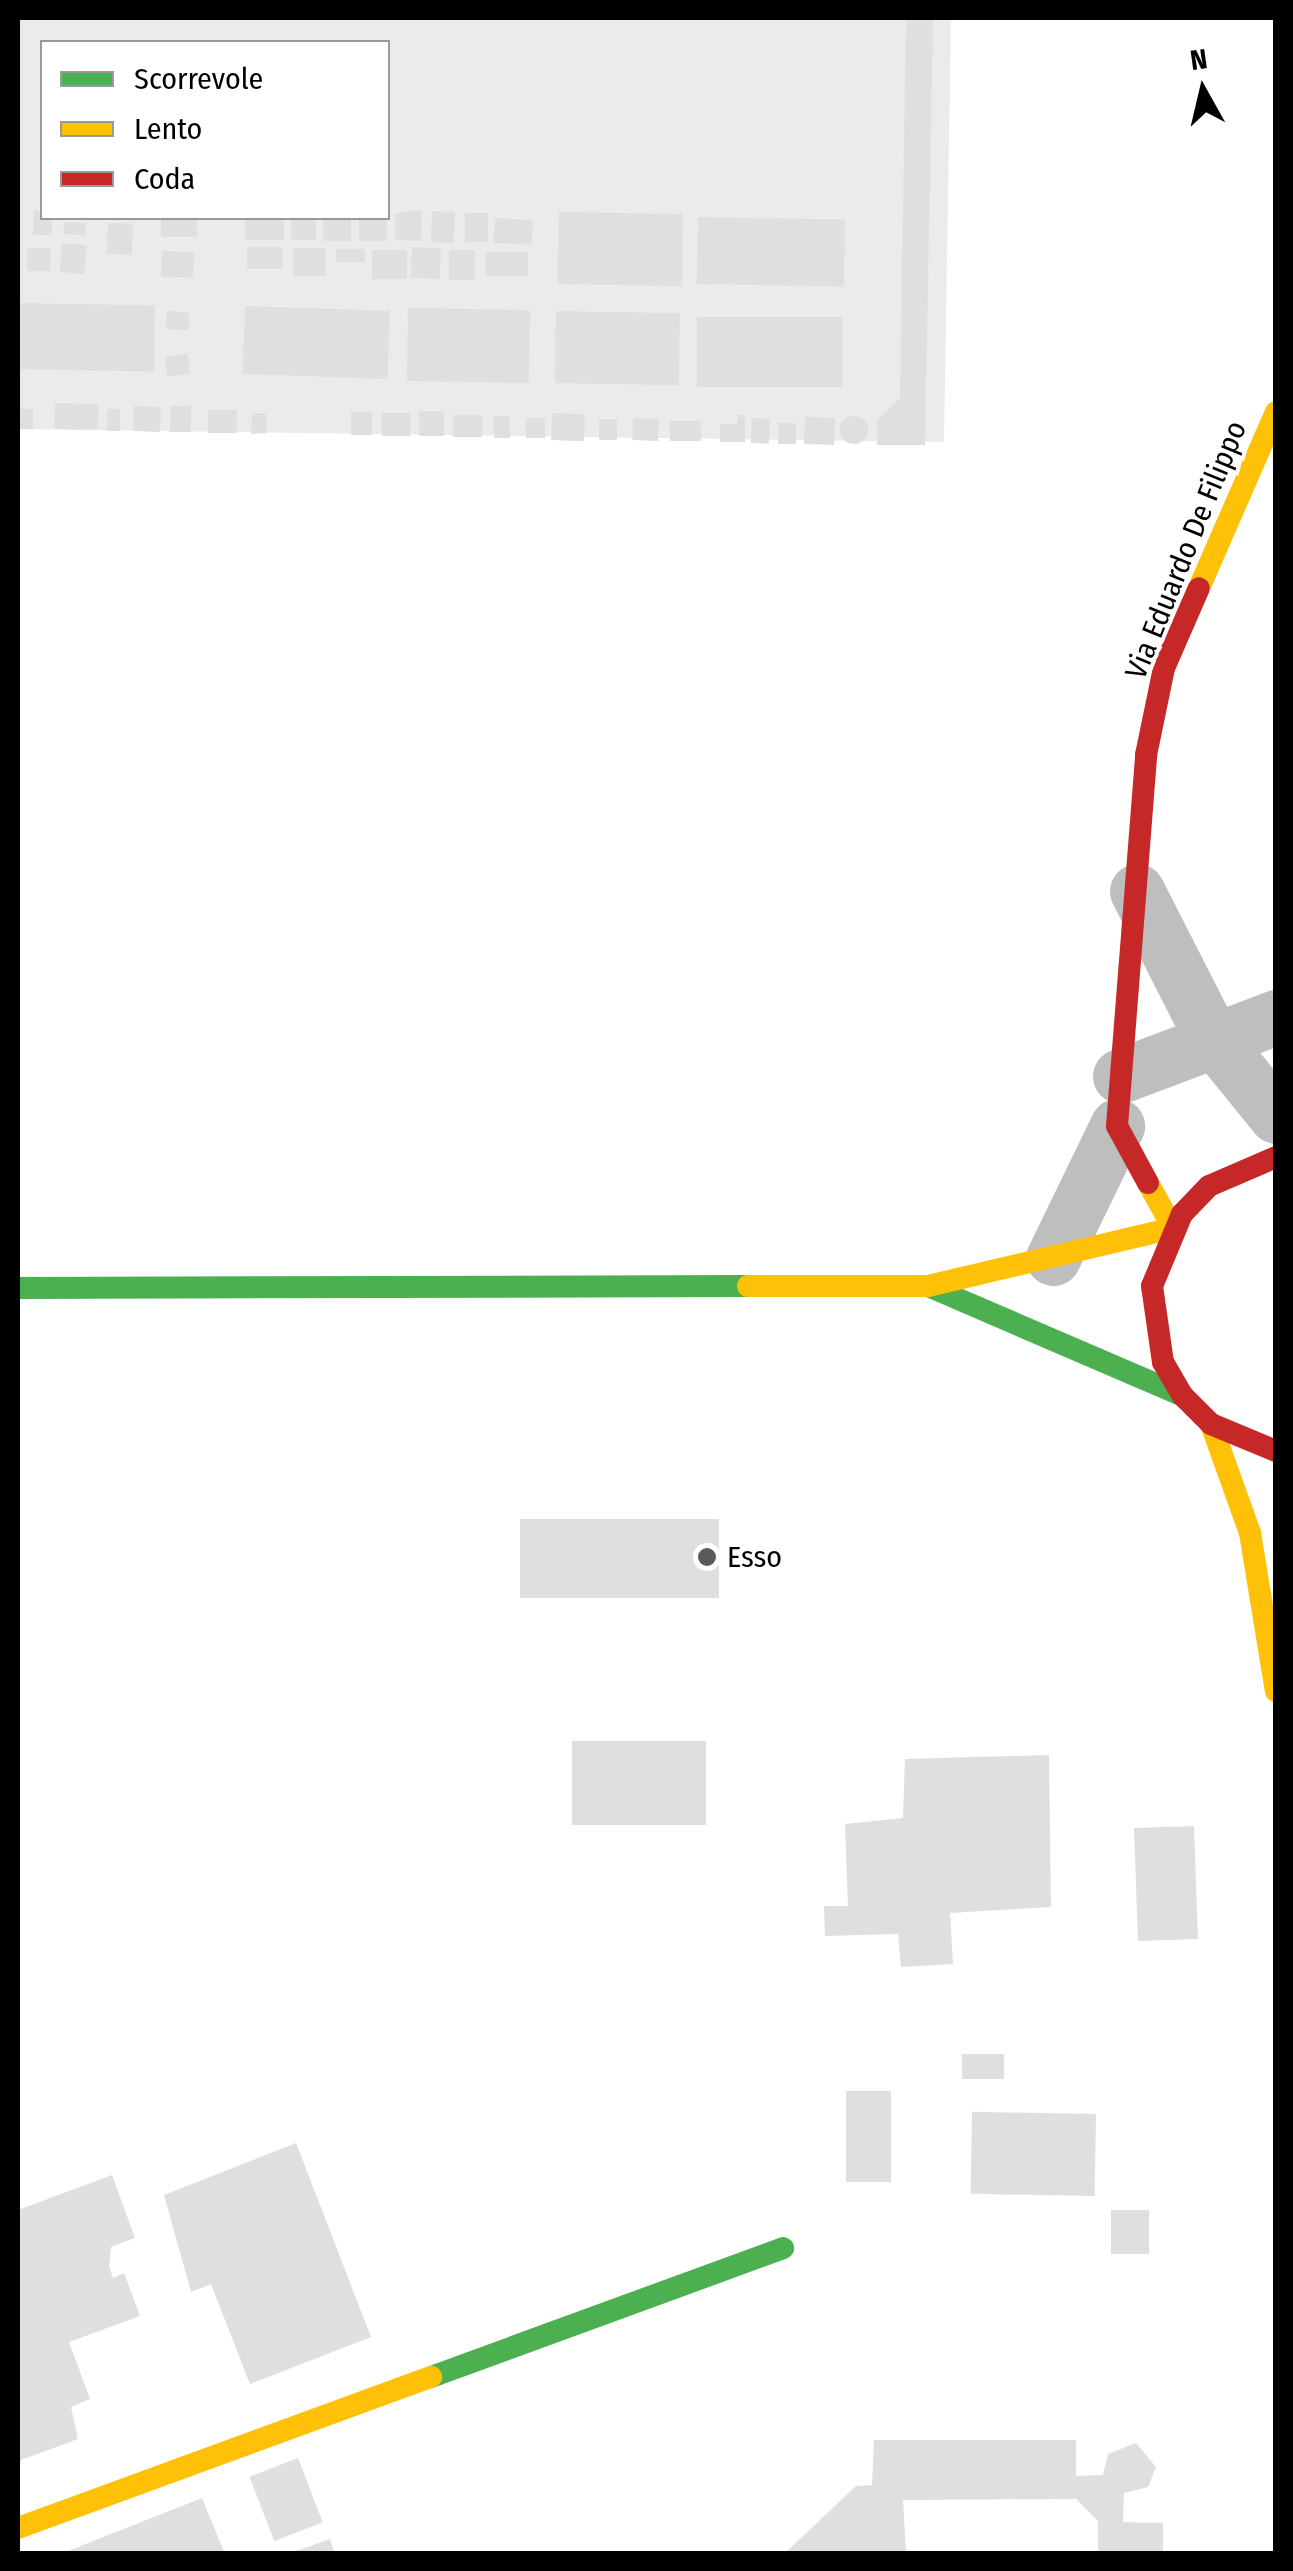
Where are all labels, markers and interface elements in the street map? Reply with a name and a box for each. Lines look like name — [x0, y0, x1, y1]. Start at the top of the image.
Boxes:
legend — [40, 40, 390, 220]
north arrow — [1153, 40, 1253, 140]
text: N — [1188, 42, 1209, 77]
text: Scorrevole — [134, 61, 263, 97]
text: Lento — [134, 111, 202, 147]
text: Coda — [134, 161, 195, 197]
street label: Via Eduardo De Filippo — [1118, 416, 1254, 684]
place label: Esso — [727, 1539, 782, 1575]
marker: Esso — [696, 1546, 718, 1568]

